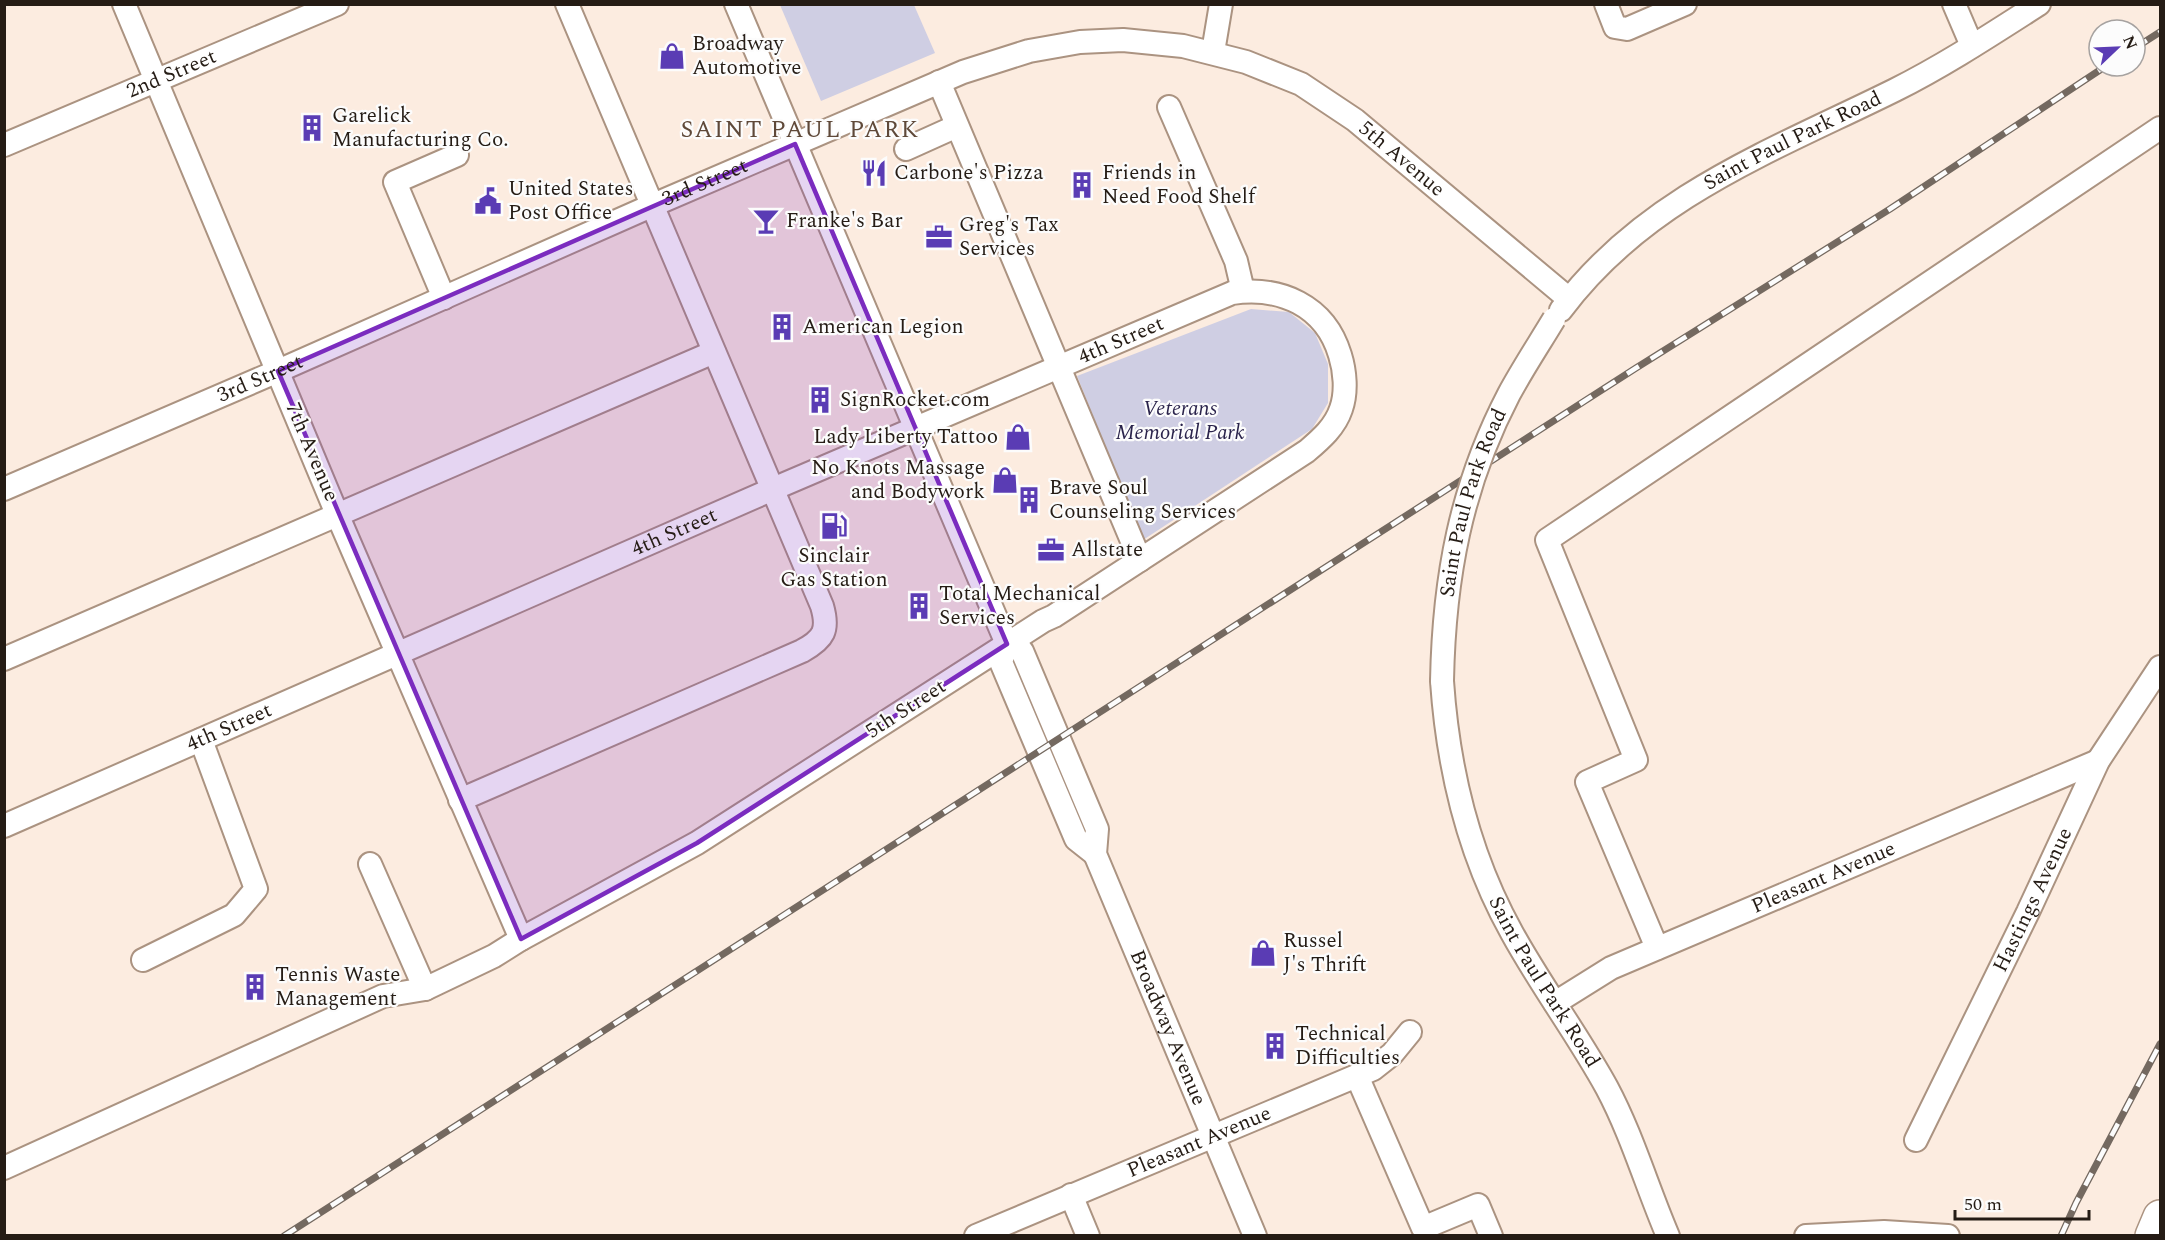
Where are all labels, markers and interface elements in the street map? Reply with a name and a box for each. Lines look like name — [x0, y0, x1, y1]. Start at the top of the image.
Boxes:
north arrow — [2087, 18, 2147, 78]
place label: Broadway Automotive — [692, 28, 802, 84]
text: N — [2116, 32, 2143, 53]
street label: 2nd Street — [122, 41, 222, 107]
shop icon: Broadway Automotive — [657, 41, 687, 71]
street label: Saint Paul Park Road — [1697, 83, 1887, 199]
place label: Garelick Manufacturing Co. — [332, 100, 509, 156]
district label: SAINT PAUL PARK — [680, 112, 920, 148]
building icon: Garelick Manufacturing Co. — [297, 113, 327, 143]
street label: 5th Avenue — [1351, 113, 1452, 205]
street label: 3rd Street — [657, 150, 753, 215]
place label: Carbone's Pizza — [894, 157, 1044, 189]
place label: Friends in Need Food Shelf — [1102, 157, 1257, 213]
restaurant icon: Carbone's Pizza — [859, 158, 889, 188]
building icon: Friends in Need Food Shelf — [1067, 170, 1097, 200]
place label: United States Post Office — [508, 173, 634, 229]
public building icon: United States Post Office — [473, 186, 503, 216]
place label: Franke's Bar — [786, 205, 903, 237]
bar icon: Franke's Bar — [751, 206, 781, 236]
place label: Greg's Tax Services — [959, 209, 1059, 265]
office icon: Greg's Tax Services — [924, 222, 954, 252]
street label: 4th Street — [1073, 308, 1169, 373]
place label: American Legion — [802, 311, 964, 343]
building icon: American Legion — [767, 312, 797, 342]
street label: 3rd Street — [212, 346, 308, 411]
place label: SignRocket.com — [840, 384, 990, 416]
building icon: SignRocket.com — [805, 385, 835, 415]
park label: Veterans Memorial Park — [1115, 393, 1245, 449]
street label: 7th Avenue — [277, 398, 347, 506]
street label: Saint Paul Park Road — [1432, 403, 1515, 599]
place label: Lady Liberty Tattoo — [813, 421, 998, 453]
shop icon: Lady Liberty Tattoo — [1003, 422, 1033, 452]
place label: No Knots Massage and Bodywork — [811, 452, 985, 508]
shop icon: No Knots Massage and Bodywork — [990, 465, 1020, 495]
place label: Brave Soul Counseling Services — [1049, 472, 1236, 528]
building icon: Brave Soul Counseling Services — [1014, 485, 1044, 515]
street label: 4th Street — [627, 499, 722, 565]
fuel station icon: Sinclair Gas Station — [819, 511, 849, 541]
place label: Allstate — [1071, 534, 1143, 566]
office icon: Allstate — [1036, 535, 1066, 565]
place label: Sinclair Gas Station — [780, 540, 888, 596]
place label: Total Mechanical Services — [939, 578, 1100, 634]
building icon: Total Mechanical Services — [904, 591, 934, 621]
street label: 5th Street — [859, 671, 953, 747]
street label: 4th Street — [181, 694, 277, 760]
street label: Hastings Avenue — [1985, 822, 2081, 978]
street label: Pleasant Avenue — [1747, 833, 1901, 922]
street label: Saint Paul Park Road — [1480, 891, 1608, 1074]
place label: Russel J's Thrift — [1283, 925, 1367, 981]
shop icon: Russel J's Thrift — [1248, 938, 1278, 968]
street label: Broadway Avenue — [1121, 945, 1215, 1111]
place label: Tennis Waste Management — [275, 959, 400, 1015]
building icon: Tennis Waste Management — [240, 972, 270, 1002]
place label: Technical Difficulties — [1295, 1018, 1400, 1074]
building icon: Technical Difficulties — [1260, 1031, 1290, 1061]
street label: Pleasant Avenue — [1122, 1098, 1276, 1187]
scale bar — [1955, 1183, 2088, 1221]
text: 50 m — [1964, 1191, 2002, 1218]

